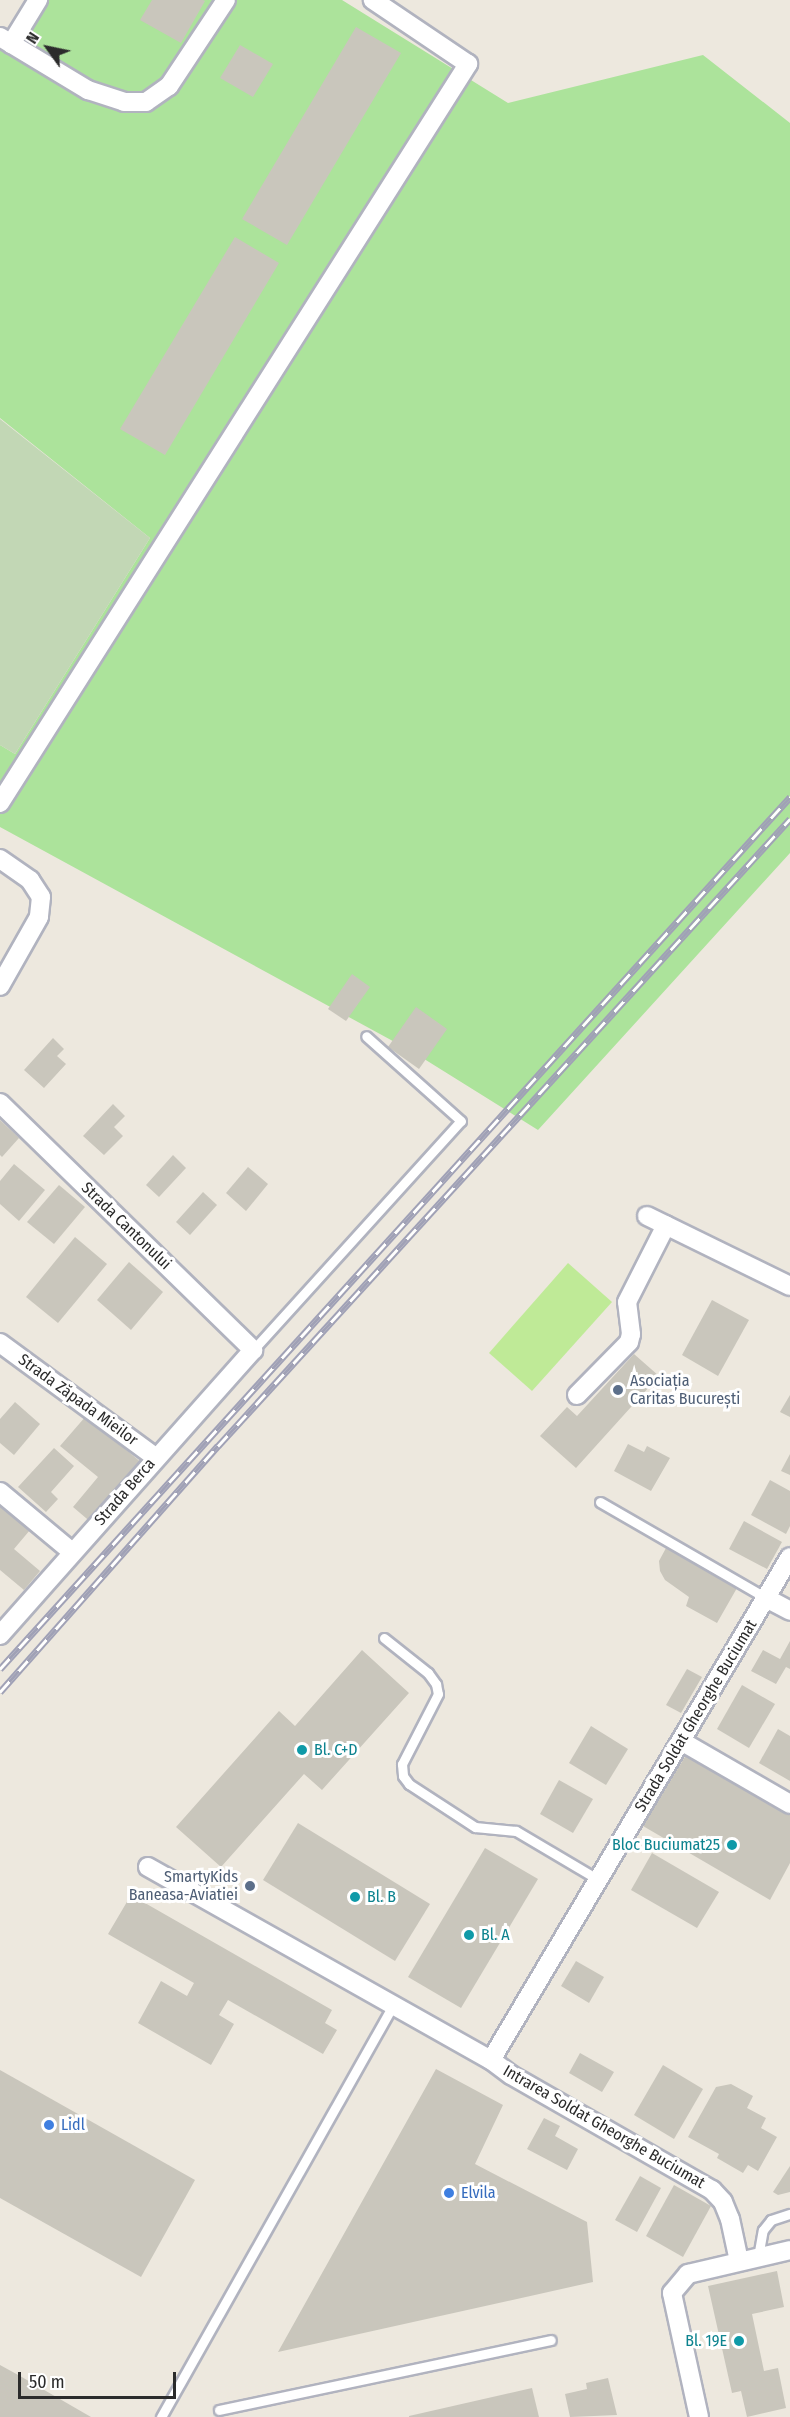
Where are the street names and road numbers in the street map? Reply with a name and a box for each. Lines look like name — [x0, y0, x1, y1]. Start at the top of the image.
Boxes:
street label: Strada Cantonului — [77, 1178, 175, 1274]
street label: Strada Zăpada Mieilor — [14, 1350, 142, 1450]
street label: Strada Berca — [91, 1455, 159, 1529]
street label: Strada Soldat Gheorghe Buciumat — [631, 1616, 761, 1816]
street label: Intrarea Soldat Gheorghe Buciumat — [500, 2061, 708, 2193]

